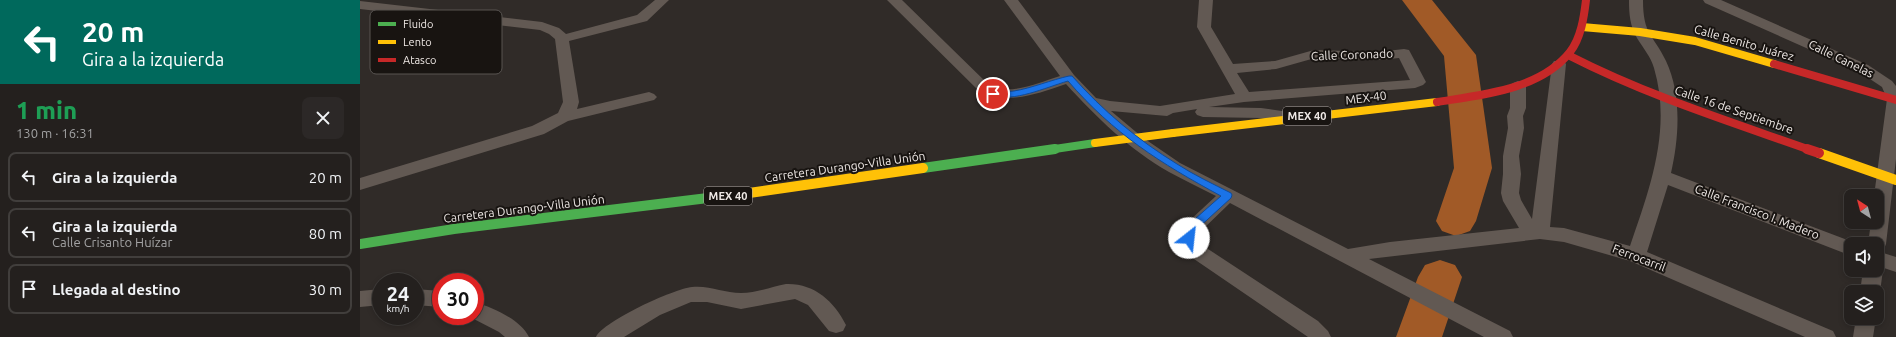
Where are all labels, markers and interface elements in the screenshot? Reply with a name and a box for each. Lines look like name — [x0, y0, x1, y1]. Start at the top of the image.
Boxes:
legend — [370, 10, 502, 74]
icon: left — [16, 16, 68, 68]
text: 20 m — [82, 16, 144, 47]
text: Fluido — [403, 18, 434, 30]
street label: Calle Benito Juárez — [1693, 22, 1796, 63]
text: Lento — [403, 36, 432, 48]
street label: Calle Canelas — [1807, 37, 1876, 80]
street label: Calle Coronado — [1311, 47, 1393, 62]
text: Gira a la izquierda — [82, 49, 224, 69]
text: Atasco — [403, 54, 436, 66]
pin — [976, 77, 1010, 111]
icon: arrive — [982, 83, 1004, 105]
street label: Calle 16 de Septiembre — [1673, 83, 1795, 136]
street label: MEX-40 — [1345, 89, 1387, 106]
text: 1 min — [16, 97, 77, 124]
button: close — [302, 97, 344, 139]
road number: MEX 40 — [1283, 107, 1331, 125]
text: 130 m · 16:31 — [16, 126, 94, 140]
street label: Carretera Durango-Villa Unión — [764, 149, 926, 184]
icon: left — [18, 166, 40, 188]
text: Gira a la izquierda — [52, 169, 178, 186]
text: 20 m — [309, 169, 342, 186]
street label: Calle Francisco I. Madero — [1693, 182, 1821, 241]
road number: MEX 40 — [704, 187, 752, 205]
north arrow — [1844, 189, 1884, 229]
map controls — [1844, 189, 1884, 325]
street label: Carretera Durango-Villa Unión — [443, 192, 605, 225]
position arrow — [1168, 217, 1210, 259]
text: Gira a la izquierda — [52, 218, 178, 235]
icon: left — [18, 222, 40, 244]
text: 80 m — [309, 225, 342, 242]
text: Calle Crisanto Huízar — [52, 235, 172, 249]
button: sound — [1844, 237, 1884, 277]
street label: Ferrocarril — [1611, 241, 1668, 274]
speed limit sign: 30 — [432, 273, 484, 325]
icon: arrive — [18, 278, 40, 300]
text: Llegada al destino — [52, 281, 181, 298]
text: 30 m — [309, 281, 342, 298]
text: 24 — [387, 282, 409, 305]
button: layers — [1844, 285, 1884, 325]
text: km/h — [386, 303, 410, 314]

